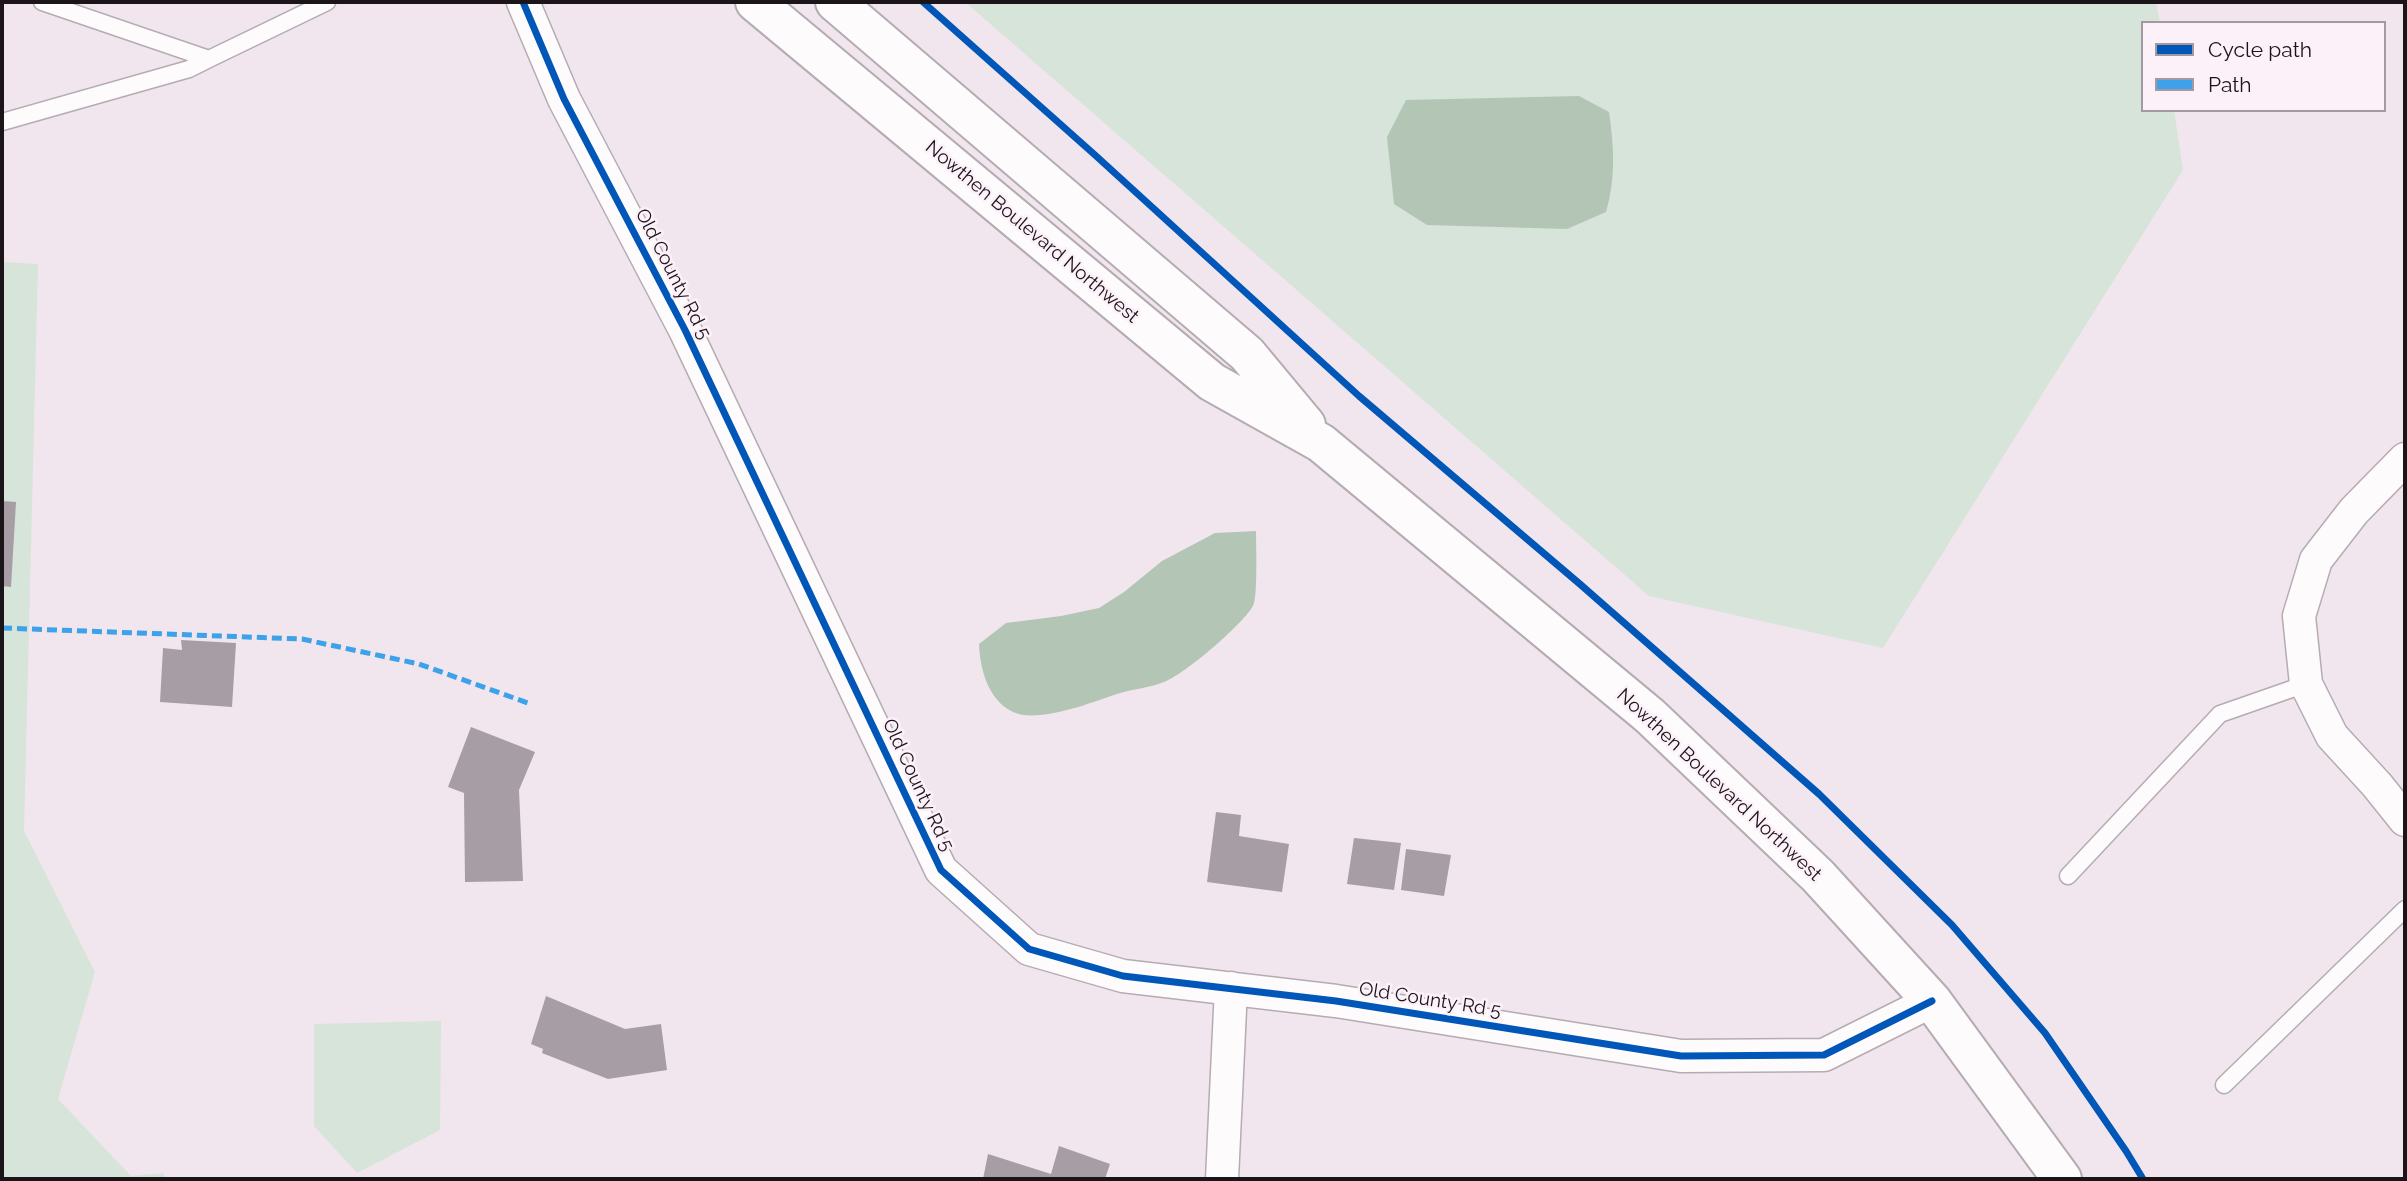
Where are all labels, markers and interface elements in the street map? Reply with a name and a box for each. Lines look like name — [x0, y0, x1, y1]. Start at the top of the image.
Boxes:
legend — [2141, 21, 2386, 112]
text: Cycle path — [2208, 37, 2312, 62]
text: Path — [2208, 72, 2252, 97]
street label: Nowthen Boulevard Northwest — [921, 136, 1143, 328]
street label: Old County Rd 5 — [630, 205, 716, 343]
street label: Nowthen Boulevard Northwest — [1612, 684, 1826, 886]
street label: Old County Rd 5 — [877, 715, 959, 855]
street label: Old County Rd 5 — [1357, 978, 1503, 1022]

